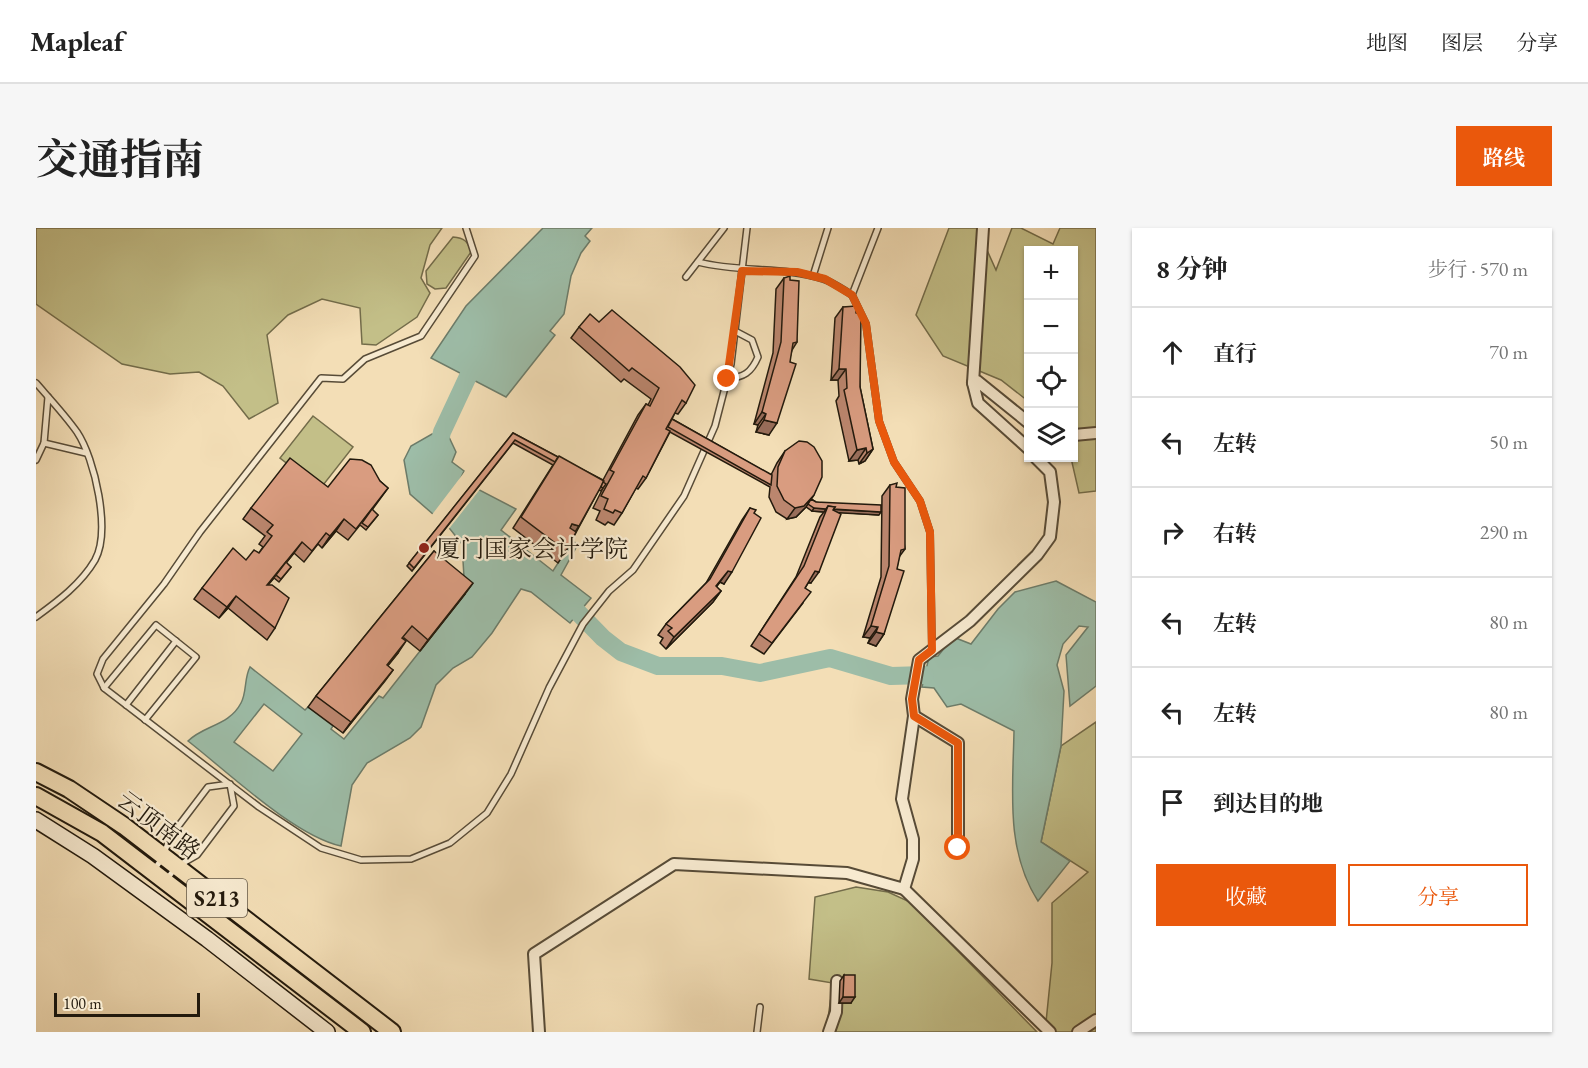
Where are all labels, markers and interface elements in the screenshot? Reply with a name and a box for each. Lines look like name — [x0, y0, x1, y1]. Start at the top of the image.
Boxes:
text: Mapleaf — [30, 23, 124, 59]
text: 地图 — [1366, 29, 1408, 56]
text: 图层 — [1441, 29, 1483, 56]
text: 分享 — [1516, 29, 1558, 56]
button: 路线 — [1456, 126, 1552, 186]
text: 交通指南 — [36, 132, 204, 187]
map controls — [1024, 246, 1078, 462]
button: + — [1024, 246, 1078, 300]
text: 8 分钟 — [1156, 252, 1228, 286]
text: 步行 · 570 m — [1428, 256, 1528, 282]
button: − — [1024, 300, 1078, 354]
icon: ahead — [1156, 336, 1189, 369]
text: 直行 — [1213, 339, 1257, 368]
text: 70 m — [1489, 339, 1528, 365]
button: locate — [1024, 354, 1078, 408]
route end — [713, 365, 739, 391]
button: layers — [1024, 408, 1078, 462]
icon: left — [1156, 426, 1189, 459]
text: 左转 — [1213, 429, 1257, 458]
text: 50 m — [1489, 429, 1528, 455]
icon: right — [1156, 516, 1189, 549]
text: 右转 — [1213, 519, 1257, 548]
text: 290 m — [1480, 519, 1528, 545]
place label: 厦门国家会计学院 — [436, 533, 628, 564]
marker: 厦门国家会计学院 — [417, 541, 431, 555]
icon: left — [1156, 606, 1189, 639]
text: 左转 — [1213, 609, 1257, 638]
text: 80 m — [1489, 609, 1528, 635]
icon: left — [1156, 696, 1189, 729]
text: 左转 — [1213, 699, 1257, 728]
text: 80 m — [1489, 699, 1528, 725]
street label: 云顶南路 — [111, 784, 207, 866]
icon: arrive — [1156, 786, 1189, 819]
text: 到达目的地 — [1213, 789, 1323, 818]
route start — [944, 834, 970, 860]
button: 收藏 — [1156, 864, 1336, 926]
button: 分享 — [1348, 864, 1528, 926]
road number: S213 — [187, 879, 247, 917]
scale bar — [54, 990, 200, 1018]
text: 100 m — [63, 993, 102, 1014]

